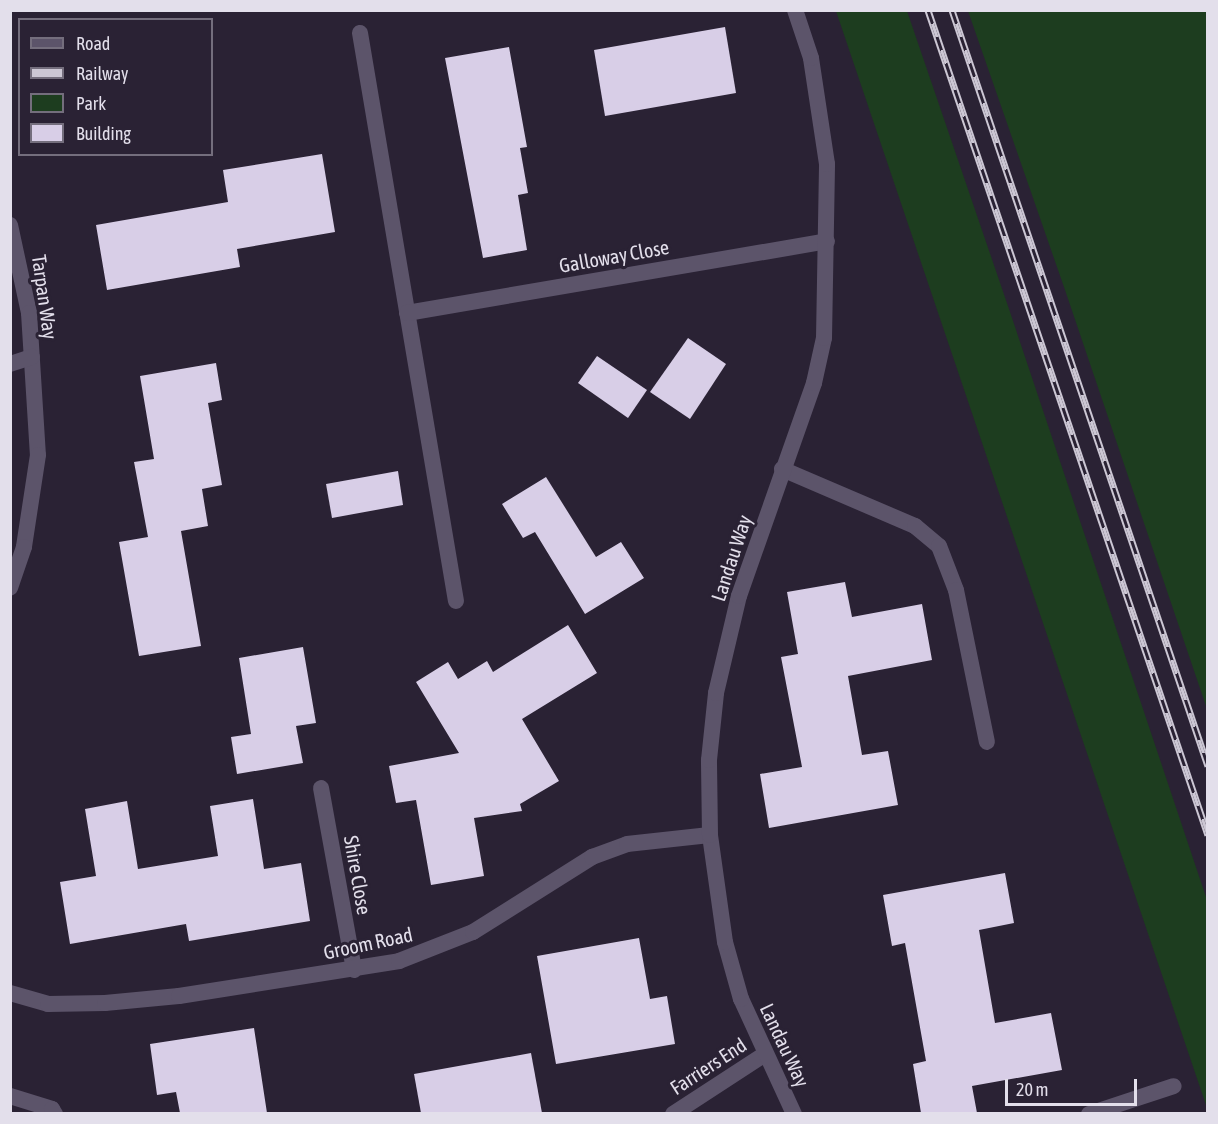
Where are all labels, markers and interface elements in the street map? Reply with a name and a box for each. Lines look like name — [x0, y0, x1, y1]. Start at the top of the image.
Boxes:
legend — [18, 18, 213, 156]
text: Road — [76, 33, 110, 54]
text: Railway — [76, 63, 128, 84]
text: Park — [76, 93, 106, 114]
text: Building — [76, 123, 131, 144]
street label: Galloway Close — [557, 235, 671, 277]
street label: Tarpan Way — [27, 253, 63, 341]
street label: Landau Way — [706, 512, 756, 604]
street label: Shire Close — [339, 833, 377, 917]
street label: Groom Road — [321, 922, 415, 964]
street label: Landau Way — [755, 999, 815, 1091]
street label: Farriers End — [665, 1033, 751, 1099]
scale bar — [1008, 1067, 1140, 1105]
text: 20 m — [1016, 1079, 1048, 1100]

